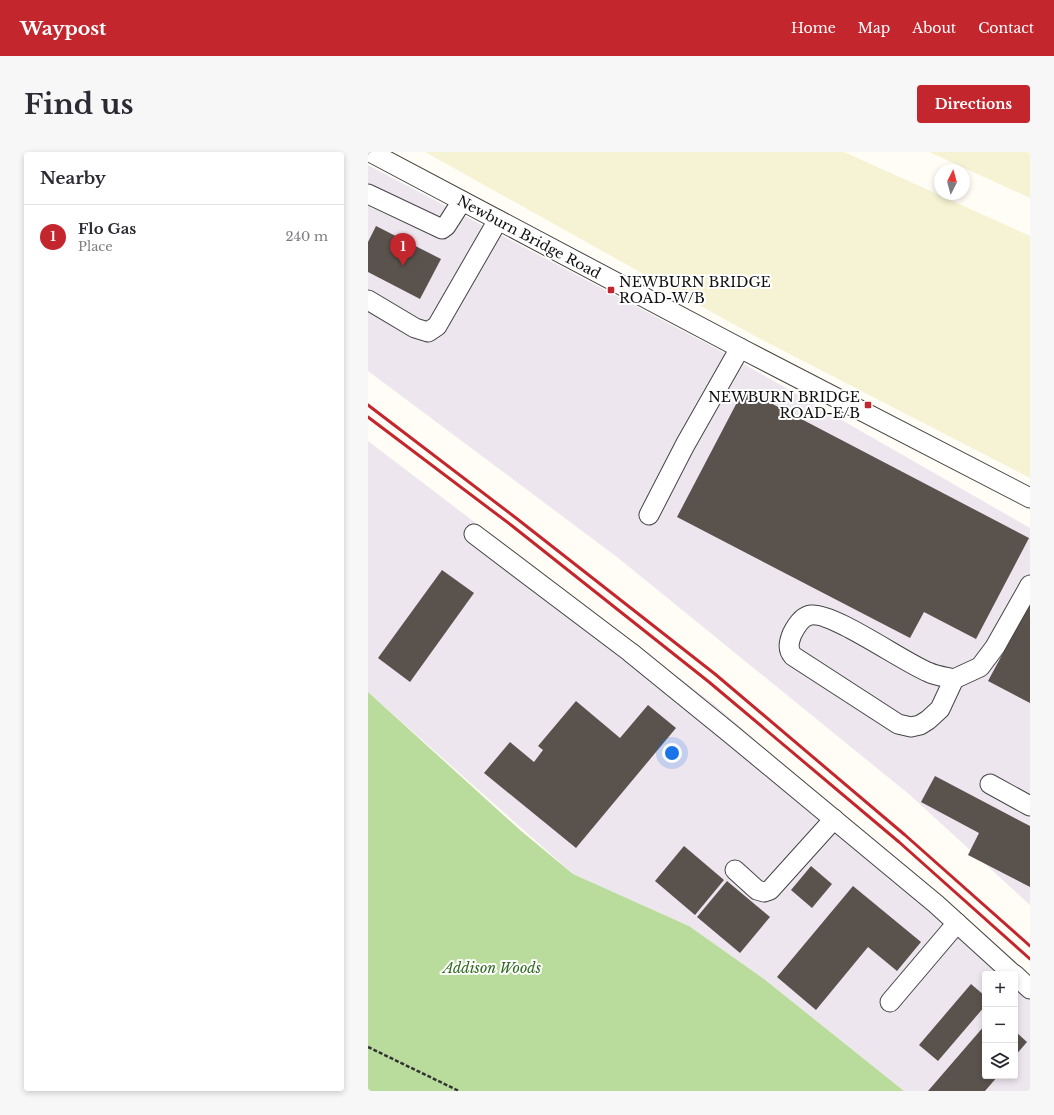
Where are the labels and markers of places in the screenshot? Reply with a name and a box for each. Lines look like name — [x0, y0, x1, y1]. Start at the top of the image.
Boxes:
pin: 1 — [390, 233, 416, 266]
place label: NEWBURN BRIDGE ROAD-W/B — [619, 273, 771, 307]
marker: NEWBURN BRIDGE ROAD-W/B — [606, 285, 616, 295]
place label: NEWBURN BRIDGE ROAD-E/B — [708, 388, 860, 422]
marker: NEWBURN BRIDGE ROAD-E/B — [863, 400, 873, 410]

